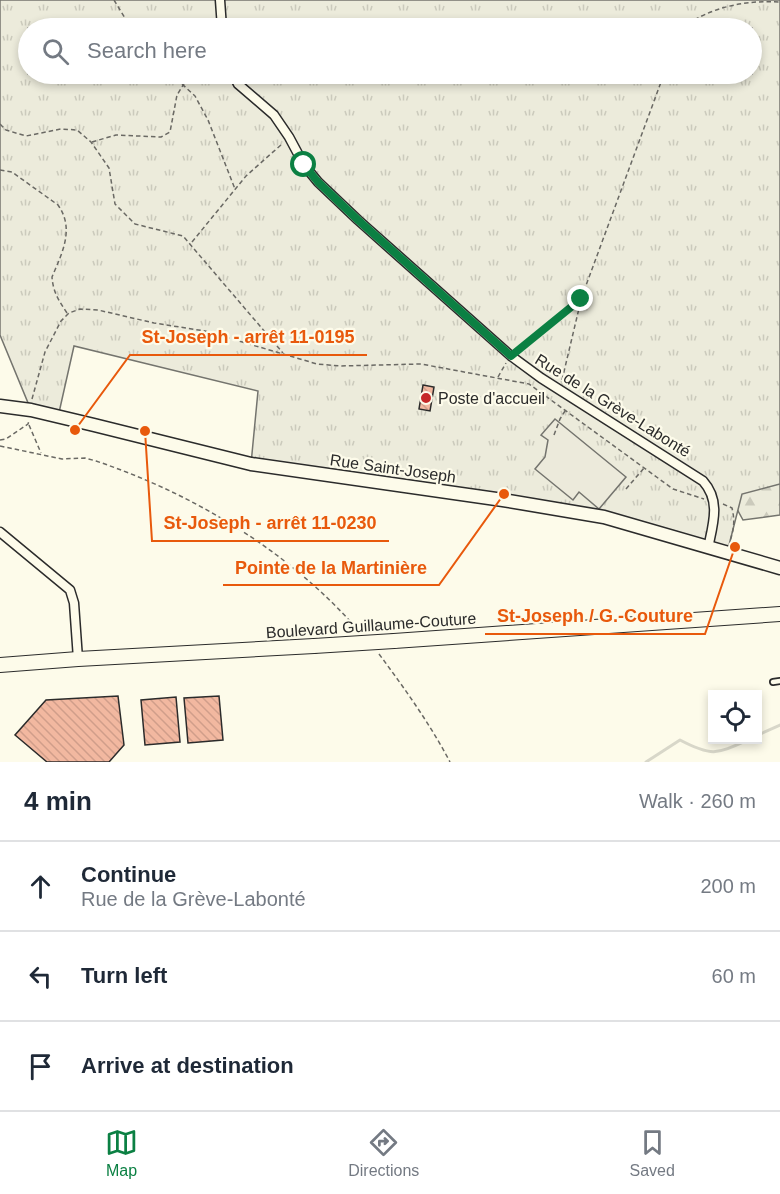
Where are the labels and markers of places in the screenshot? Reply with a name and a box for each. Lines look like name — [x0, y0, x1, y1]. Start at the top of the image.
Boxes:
callout: St-Joseph - arrêt 11-0195 — [130, 319, 367, 355]
place label: Poste d'accueil — [438, 390, 545, 407]
marker: Poste d'accueil — [419, 391, 433, 405]
callout: St-Joseph - arrêt 11-0230 — [152, 505, 389, 541]
callout: Pointe de la Martinière — [223, 549, 439, 585]
callout: St-Joseph / G.-Couture — [485, 598, 705, 634]

